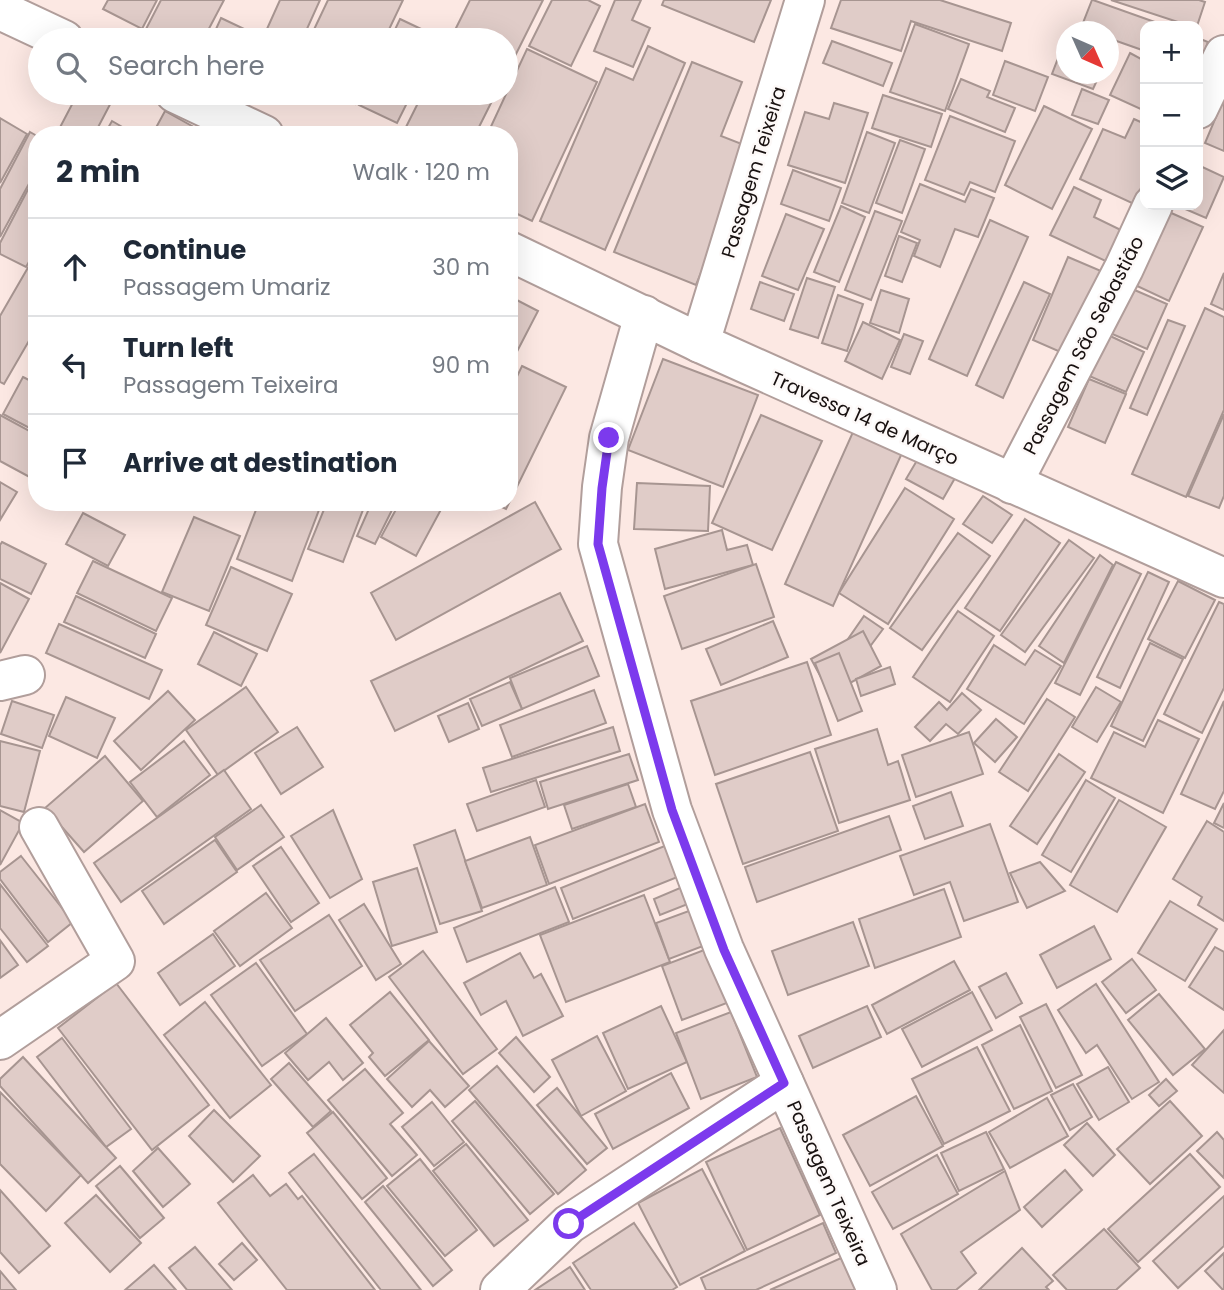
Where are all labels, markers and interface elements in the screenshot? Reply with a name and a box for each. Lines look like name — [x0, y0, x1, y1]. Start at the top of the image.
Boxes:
north arrow — [1056, 21, 1119, 84]
map controls — [1140, 21, 1203, 210]
button: + — [1140, 21, 1203, 84]
search box — [28, 28, 518, 105]
icon: search — [52, 48, 90, 86]
text: Search here — [108, 48, 265, 84]
street label: Passagem Teixeira — [715, 83, 792, 261]
button: − — [1140, 84, 1203, 147]
button: layers — [1140, 147, 1203, 210]
text: 2 min — [56, 150, 140, 193]
text: Walk · 120 m — [352, 156, 490, 188]
street label: Passagem São Sebastião — [1016, 231, 1150, 459]
text: Continue — [123, 232, 246, 268]
icon: ahead — [56, 248, 94, 286]
text: 30 m — [432, 251, 490, 283]
text: Passagem Umariz — [123, 271, 331, 303]
text: Turn left — [123, 330, 234, 366]
icon: left — [56, 346, 94, 384]
text: 90 m — [431, 349, 490, 381]
street label: Travessa 14 de Março — [766, 365, 963, 472]
text: Passagem Teixeira — [123, 369, 339, 401]
route end — [593, 422, 624, 453]
icon: arrive — [56, 444, 94, 482]
text: Arrive at destination — [123, 445, 398, 481]
street label: Passagem Teixeira — [780, 1096, 877, 1270]
route start — [553, 1208, 584, 1239]

